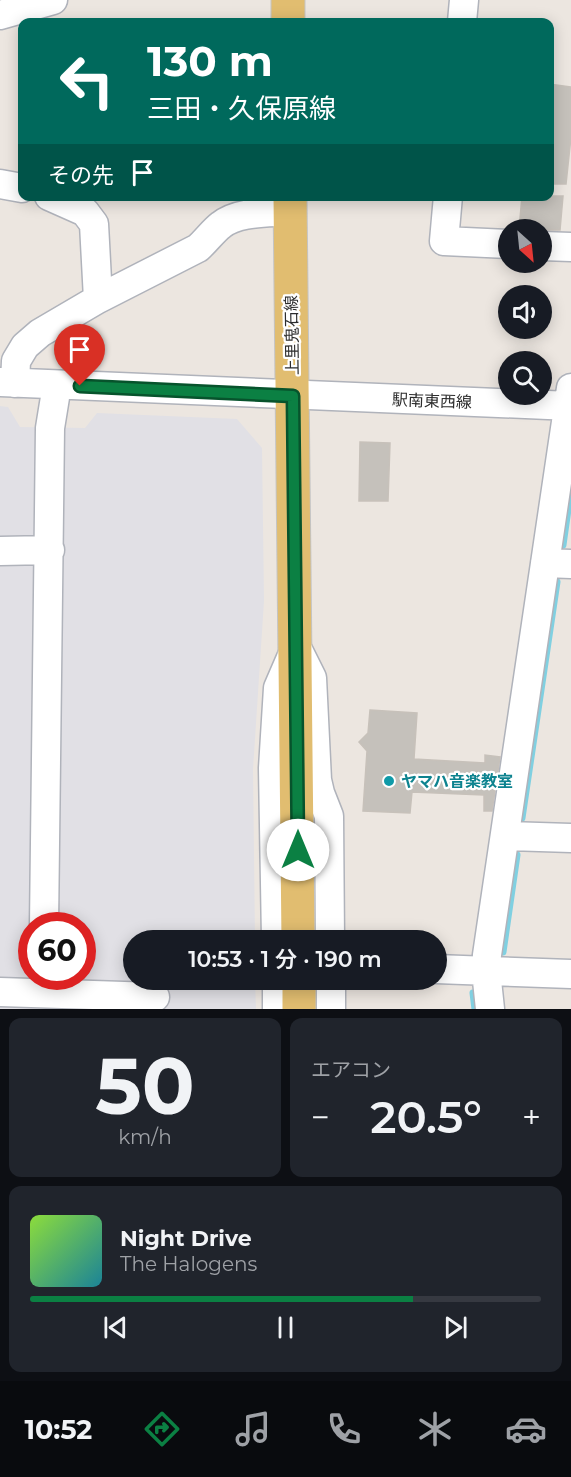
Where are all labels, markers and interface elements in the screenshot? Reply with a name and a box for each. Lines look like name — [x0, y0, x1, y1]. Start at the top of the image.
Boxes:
text: 130 m — [147, 35, 273, 87]
icon: left — [48, 42, 126, 120]
text: 三田・久保原線 — [147, 92, 336, 125]
icon: arrive — [126, 156, 159, 189]
text: その先 — [48, 162, 114, 189]
north arrow — [498, 219, 552, 273]
map controls — [498, 219, 552, 405]
button: sound — [498, 285, 552, 339]
street label: 上里鬼石線 — [282, 295, 302, 375]
pin — [54, 324, 105, 386]
icon: arrive — [63, 333, 96, 366]
button: search — [498, 351, 552, 405]
street label: 駅南東西線 — [392, 390, 472, 412]
place label: ヤマハ音楽教室 — [401, 772, 513, 791]
marker: ヤマハ音楽教室 — [382, 774, 396, 788]
position arrow — [266, 818, 330, 882]
speed limit sign: 60 — [18, 912, 96, 990]
text: 10:53 · 1 分 · 190 m — [188, 946, 382, 973]
text: 50 — [95, 1038, 195, 1134]
text: エアコン — [311, 1058, 391, 1082]
text: 20.5° — [370, 1089, 482, 1144]
text: − — [311, 1097, 330, 1137]
text: + — [522, 1097, 541, 1137]
text: km/h — [118, 1125, 172, 1149]
text: Night Drive — [120, 1225, 252, 1252]
text: The Halogens — [120, 1252, 257, 1276]
icon: previous — [99, 1311, 132, 1344]
icon: pause — [269, 1311, 302, 1344]
icon: next — [439, 1311, 472, 1344]
icon: directions — [141, 1408, 183, 1450]
icon: music — [232, 1408, 274, 1450]
icon: phone — [323, 1408, 365, 1450]
icon: climate — [414, 1408, 456, 1450]
icon: car — [505, 1408, 547, 1450]
text: 10:52 — [24, 1413, 92, 1446]

